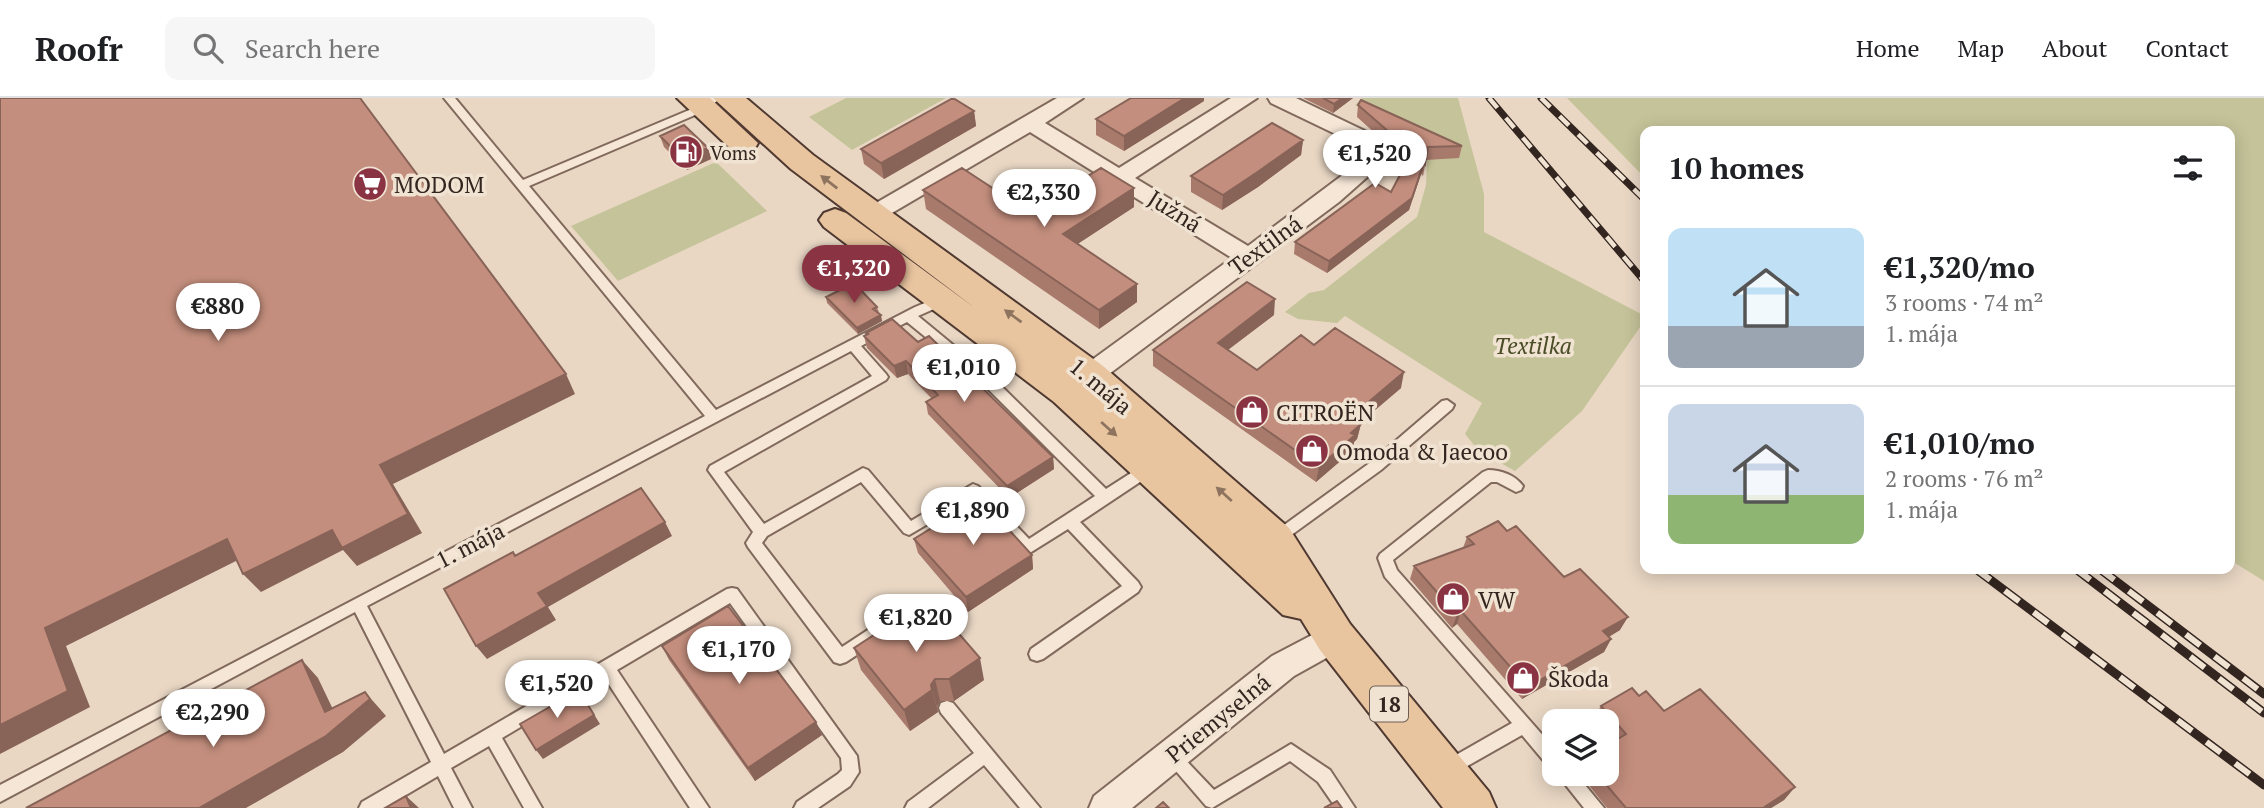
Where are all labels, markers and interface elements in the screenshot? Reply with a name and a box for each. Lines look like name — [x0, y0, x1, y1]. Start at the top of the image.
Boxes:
search box — [165, 17, 655, 80]
text: Roofr — [35, 27, 123, 70]
icon: search — [189, 29, 227, 67]
text: Search here — [245, 31, 380, 65]
text: Home — [1856, 32, 1920, 64]
text: Map — [1958, 32, 2004, 64]
text: About — [2042, 32, 2108, 64]
text: Contact — [2146, 32, 2229, 64]
pin: €1,520 — [1318, 130, 1432, 190]
fuel station icon: Voms — [667, 133, 705, 171]
text: €1,520 — [1339, 137, 1411, 168]
place label: Voms — [710, 140, 756, 165]
text: 10 homes — [1668, 148, 1804, 188]
icon: filters — [2169, 149, 2207, 187]
supermarket icon: MODOM — [351, 165, 389, 203]
place label: MODOM — [394, 169, 484, 200]
pin: €2,330 — [987, 170, 1101, 229]
one-way arrow — [820, 176, 838, 190]
text: €2,330 — [1008, 176, 1080, 207]
street label: Južná — [1142, 183, 1208, 240]
street label: Textilná — [1222, 208, 1308, 282]
pin: €1,320 — [797, 246, 911, 305]
text: €1,320/mo — [1885, 247, 2035, 287]
text: €1,320 — [818, 252, 890, 283]
icon: home — [1724, 256, 1808, 340]
pin: €880 — [177, 284, 259, 343]
text: 3 rooms · 74 m² — [1885, 287, 2044, 318]
text: €880 — [192, 290, 244, 321]
one-way arrow — [1004, 310, 1022, 324]
text: 1. mája — [1885, 318, 1958, 349]
park label: Textilka — [1494, 330, 1572, 361]
pin: €1,010 — [907, 344, 1021, 404]
text: €1,010 — [928, 351, 1000, 382]
street label: 1. mája — [1063, 351, 1139, 422]
shop icon: CITROËN — [1233, 393, 1271, 431]
place label: CITROËN — [1276, 397, 1374, 428]
one-way arrow — [1100, 421, 1117, 437]
text: €1,010/mo — [1885, 423, 2035, 463]
shop icon: Omoda & Jaecoo — [1293, 432, 1331, 470]
icon: home — [1724, 432, 1808, 516]
place label: Omoda & Jaecoo — [1336, 436, 1508, 467]
text: 2 rooms · 76 m² — [1885, 463, 2044, 494]
one-way arrow — [1216, 487, 1233, 503]
pin: €1,890 — [916, 488, 1030, 547]
text: €1,890 — [937, 494, 1009, 525]
text: 1. mája — [1885, 494, 1958, 525]
street label: 1. mája — [430, 514, 510, 575]
shop icon: VW — [1434, 580, 1472, 618]
place label: VW — [1478, 584, 1516, 615]
pin: €1,820 — [859, 594, 973, 654]
text: €1,820 — [880, 601, 952, 632]
pin: €1,170 — [682, 626, 796, 686]
text: €1,170 — [703, 633, 775, 664]
shop icon: Škoda — [1504, 659, 1542, 697]
pin: €1,520 — [500, 660, 614, 720]
place label: Škoda — [1548, 663, 1609, 694]
street label: Priemyselná — [1159, 666, 1277, 770]
text: €1,520 — [521, 667, 593, 698]
road number: 18 — [1370, 686, 1408, 722]
pin: €2,290 — [156, 690, 270, 749]
text: €2,290 — [177, 696, 249, 727]
map controls — [1542, 709, 1619, 786]
button: layers — [1542, 709, 1619, 786]

